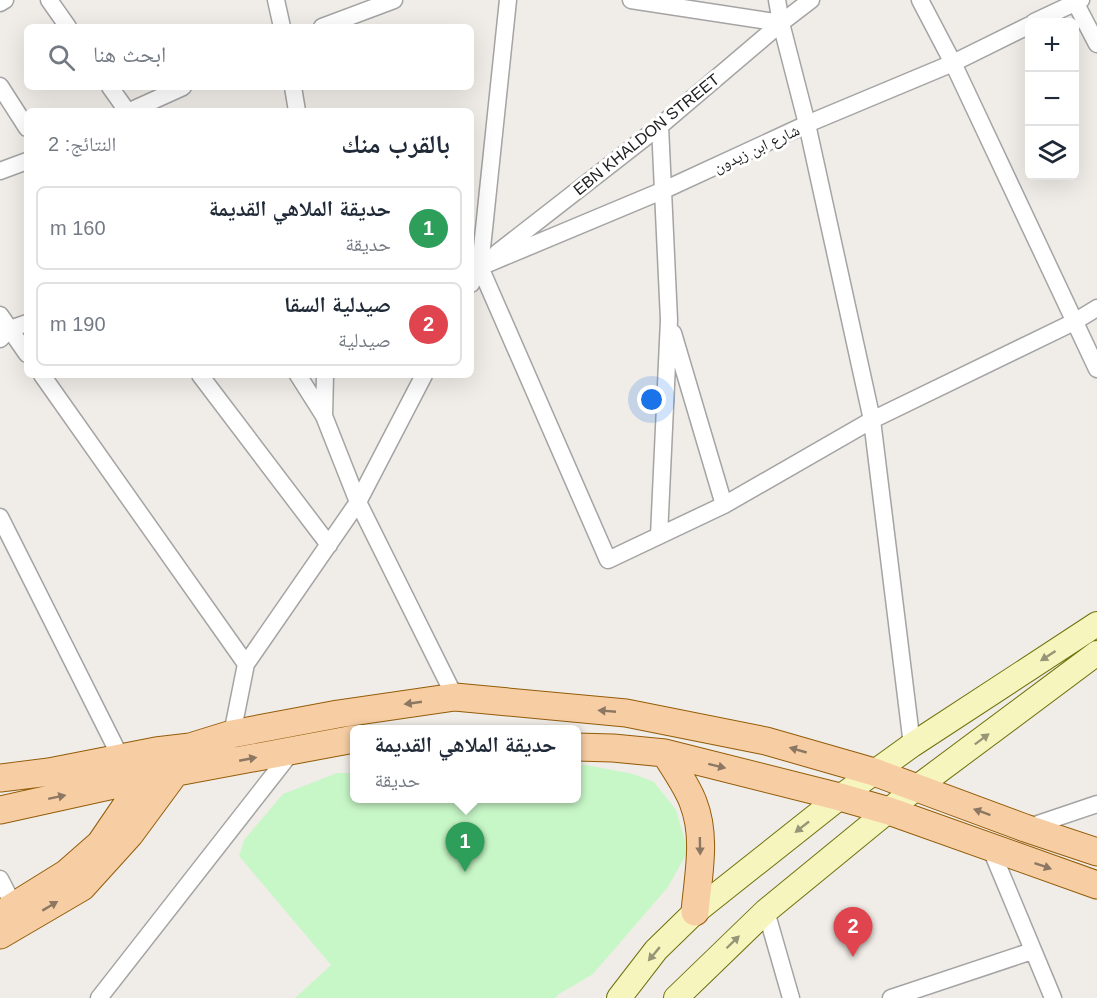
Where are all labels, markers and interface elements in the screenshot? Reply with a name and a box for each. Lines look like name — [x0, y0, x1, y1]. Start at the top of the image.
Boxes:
map controls — [1025, 18, 1079, 180]
button: + — [1025, 18, 1079, 72]
search box — [24, 24, 474, 90]
icon: search — [45, 41, 78, 74]
text: ابحث هنا — [93, 42, 166, 67]
street label: EBN KHALDON STREET — [570, 70, 723, 198]
button: − — [1025, 72, 1079, 126]
street label: شارع ابن زيدون — [710, 121, 803, 178]
button: layers — [1025, 126, 1079, 180]
text: بالقرب منك — [341, 129, 450, 159]
text: النتائج: 2 — [48, 133, 116, 155]
text: حديقة الملاهي القديمة — [209, 196, 391, 221]
text: 160 m — [50, 217, 106, 239]
text: 1 — [423, 217, 434, 239]
text: حديقة — [345, 233, 391, 255]
text: صيدلية السقا — [284, 292, 391, 317]
text: 190 m — [50, 313, 106, 335]
text: 2 — [423, 313, 434, 335]
text: صيدلية — [338, 329, 391, 351]
your location — [637, 385, 666, 414]
one-way arrow — [1040, 650, 1056, 661]
one-way arrow — [403, 698, 422, 708]
one-way arrow — [597, 706, 616, 716]
popup — [350, 725, 581, 803]
text: حديقة الملاهي القديمة — [374, 732, 557, 757]
one-way arrow — [974, 734, 989, 746]
one-way arrow — [788, 745, 806, 754]
one-way arrow — [239, 754, 258, 763]
one-way arrow — [707, 762, 726, 772]
text: حديقة — [374, 769, 420, 791]
one-way arrow — [48, 792, 66, 802]
one-way arrow — [973, 807, 991, 817]
one-way arrow — [794, 821, 810, 834]
pin: 1 — [446, 822, 484, 872]
one-way arrow — [696, 836, 705, 855]
one-way arrow — [1034, 862, 1052, 872]
one-way arrow — [42, 900, 58, 911]
pin: 2 — [834, 908, 872, 957]
one-way arrow — [726, 936, 740, 950]
one-way arrow — [648, 946, 661, 961]

